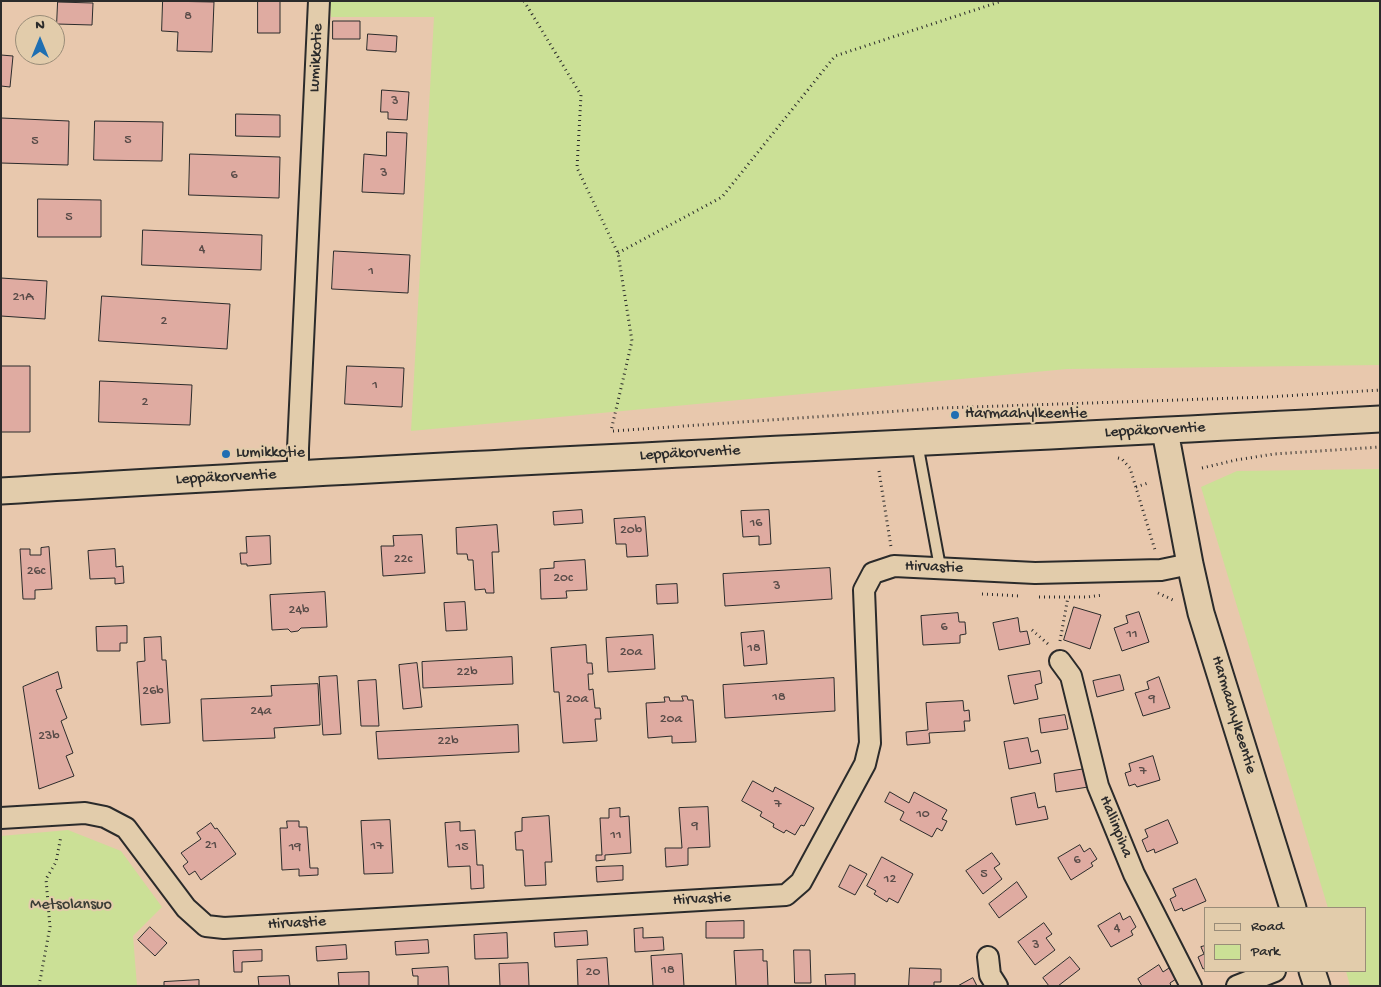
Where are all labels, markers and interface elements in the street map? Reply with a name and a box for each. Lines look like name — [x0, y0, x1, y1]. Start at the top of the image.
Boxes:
house number: 8 — [184, 9, 192, 25]
north arrow — [15, 15, 65, 65]
text: N — [35, 17, 45, 34]
street label: Lumikkotie — [306, 23, 328, 93]
house number: 3 — [391, 94, 399, 110]
house number: 5 — [124, 133, 132, 149]
house number: 5 — [31, 134, 39, 150]
house number: 3 — [380, 166, 388, 182]
house number: 6 — [230, 168, 238, 184]
house number: 5 — [65, 210, 73, 226]
house number: 4 — [199, 242, 205, 258]
house number: 1 — [368, 264, 374, 280]
house number: 21A — [13, 290, 33, 306]
house number: 2 — [161, 314, 167, 330]
house number: 1 — [372, 378, 378, 394]
house number: 2 — [142, 395, 148, 411]
place label: Harmaahylkeentie — [965, 405, 1087, 425]
marker: Harmaahylkeentie — [949, 409, 961, 421]
street label: Leppäkorventie — [1104, 419, 1206, 443]
street label: Leppäkorventie — [639, 442, 741, 466]
place label: Lumikkotie — [236, 444, 305, 464]
marker: Lumikkotie — [220, 448, 232, 460]
street label: Leppäkorventie — [175, 466, 277, 490]
house number: 16 — [750, 516, 762, 532]
house number: 20b — [620, 523, 642, 539]
house number: 22c — [394, 552, 412, 568]
street label: Hirvastie — [905, 557, 963, 579]
house number: 26c — [27, 564, 45, 580]
house number: 20c — [553, 571, 573, 587]
house number: 3 — [773, 579, 781, 595]
house number: 24b — [289, 603, 309, 619]
house number: 6 — [940, 620, 948, 636]
house number: 11 — [1126, 627, 1138, 643]
house number: 18 — [747, 641, 761, 657]
house number: 20a — [620, 645, 642, 661]
street label: Harmaahylkeentie — [1206, 654, 1260, 776]
house number: 22b — [456, 665, 478, 681]
house number: 26b — [142, 684, 164, 700]
house number: 18 — [772, 690, 786, 706]
house number: 20a — [566, 692, 588, 708]
house number: 9 — [1148, 692, 1156, 708]
house number: 24a — [250, 704, 272, 720]
house number: 20a — [660, 712, 682, 728]
house number: 23b — [38, 729, 60, 745]
house number: 22b — [437, 734, 459, 750]
house number: 7 — [1139, 764, 1147, 780]
street label: Hallinpiha — [1094, 793, 1136, 861]
house number: 7 — [774, 797, 782, 813]
house number: 10 — [916, 807, 930, 823]
house number: 9 — [691, 819, 699, 835]
house number: 11 — [610, 828, 622, 844]
house number: 21 — [205, 838, 217, 854]
house number: 17 — [371, 839, 383, 855]
house number: 19 — [289, 840, 301, 856]
house number: 15 — [455, 840, 469, 856]
house number: 6 — [1073, 853, 1081, 869]
house number: 5 — [980, 867, 988, 883]
house number: 12 — [884, 872, 896, 888]
street label: Hirvastie — [672, 889, 732, 911]
park label: Metsolansuo — [30, 896, 112, 916]
legend — [1204, 907, 1366, 972]
street label: Hirvastie — [267, 913, 327, 935]
text: Road — [1251, 918, 1284, 936]
house number: 4 — [1114, 921, 1120, 937]
house number: 3 — [1032, 938, 1040, 954]
text: Park — [1251, 943, 1280, 961]
house number: 18 — [661, 963, 675, 979]
house number: 20 — [586, 965, 600, 981]

